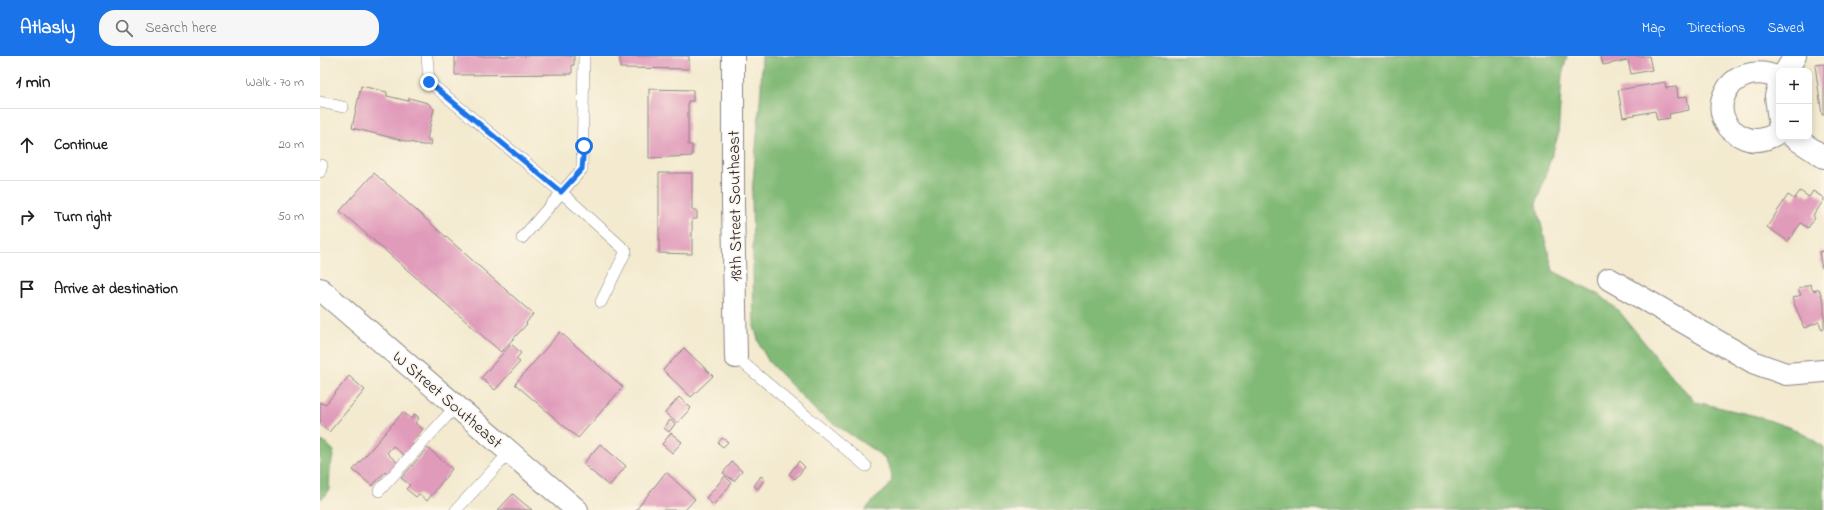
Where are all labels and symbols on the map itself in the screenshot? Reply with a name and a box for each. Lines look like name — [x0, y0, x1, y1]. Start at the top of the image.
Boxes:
route end — [420, 73, 438, 91]
street label: 18th Street Southeast — [722, 130, 749, 282]
route start — [575, 137, 593, 155]
street label: W Street Southeast — [386, 345, 508, 455]

